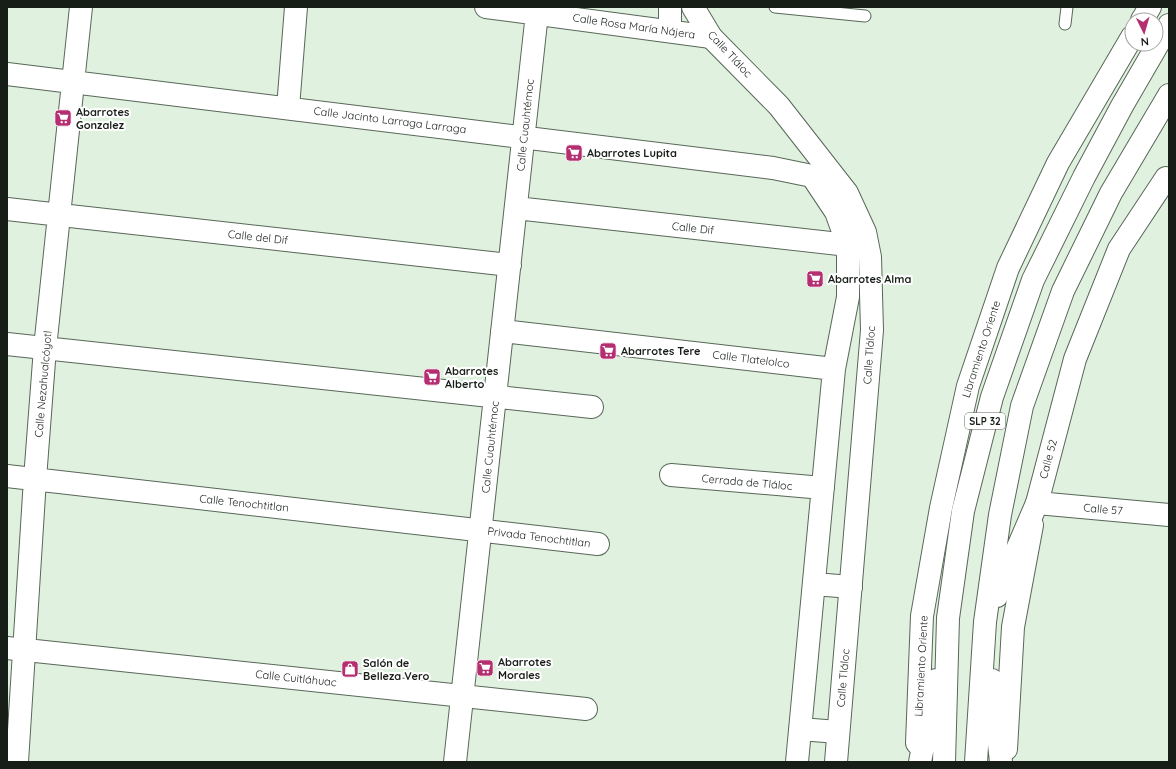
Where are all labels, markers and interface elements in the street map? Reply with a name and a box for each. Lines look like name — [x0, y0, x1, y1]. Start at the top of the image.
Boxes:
street label: Calle Rosa María Nájera — [572, 10, 696, 42]
north arrow — [1124, 12, 1164, 52]
street label: Calle Tláloc — [705, 28, 755, 80]
text: N — [1140, 35, 1150, 49]
street label: Calle Cuauhtémoc — [513, 78, 537, 172]
street label: Calle Jacinto Larraga Larraga — [313, 104, 467, 136]
place label: Abarrotes Gonzalez — [76, 105, 129, 132]
supermarket icon: Abarrotes Gonzalez — [53, 108, 73, 128]
supermarket icon: Abarrotes Lupita — [564, 143, 584, 163]
place label: Abarrotes Lupita — [587, 146, 677, 160]
street label: Calle Dif — [671, 219, 715, 237]
street label: Calle del Dif — [227, 227, 289, 247]
supermarket icon: Abarrotes Alma — [805, 269, 825, 289]
place label: Abarrotes Alma — [828, 272, 911, 286]
street label: Libramiento Oriente — [959, 299, 1003, 399]
street label: Calle Tláloc — [860, 325, 878, 385]
street label: Calle Nezahualcóyotl — [31, 330, 55, 438]
supermarket icon: Abarrotes Tere — [598, 341, 618, 361]
place label: Abarrotes Tere — [621, 344, 701, 358]
street label: Calle Tlatelolco — [712, 347, 791, 371]
place label: Abarrotes Alberto — [445, 364, 498, 391]
supermarket icon: Abarrotes Alberto — [422, 367, 442, 387]
street label: Calle Cuauhtémoc — [478, 400, 502, 494]
road number: SLP 32 — [965, 413, 1005, 429]
street label: Calle 52 — [1036, 438, 1060, 480]
street label: Cerrada de Tláloc — [701, 471, 793, 493]
street label: Calle Tenochtitlan — [199, 491, 289, 515]
street label: Calle 57 — [1083, 500, 1124, 518]
street label: Privada Tenochtitlan — [487, 524, 591, 550]
street label: Libramiento Oriente — [911, 615, 931, 717]
street label: Calle Tláloc — [833, 648, 853, 708]
place label: Abarrotes Morales — [498, 655, 551, 682]
place label: Salón de Belleza Vero — [363, 656, 430, 683]
supermarket icon: Abarrotes Morales — [475, 658, 495, 678]
shop icon: Salón de Belleza Vero — [340, 659, 360, 679]
street label: Calle Cuitláhuac — [255, 667, 338, 689]

